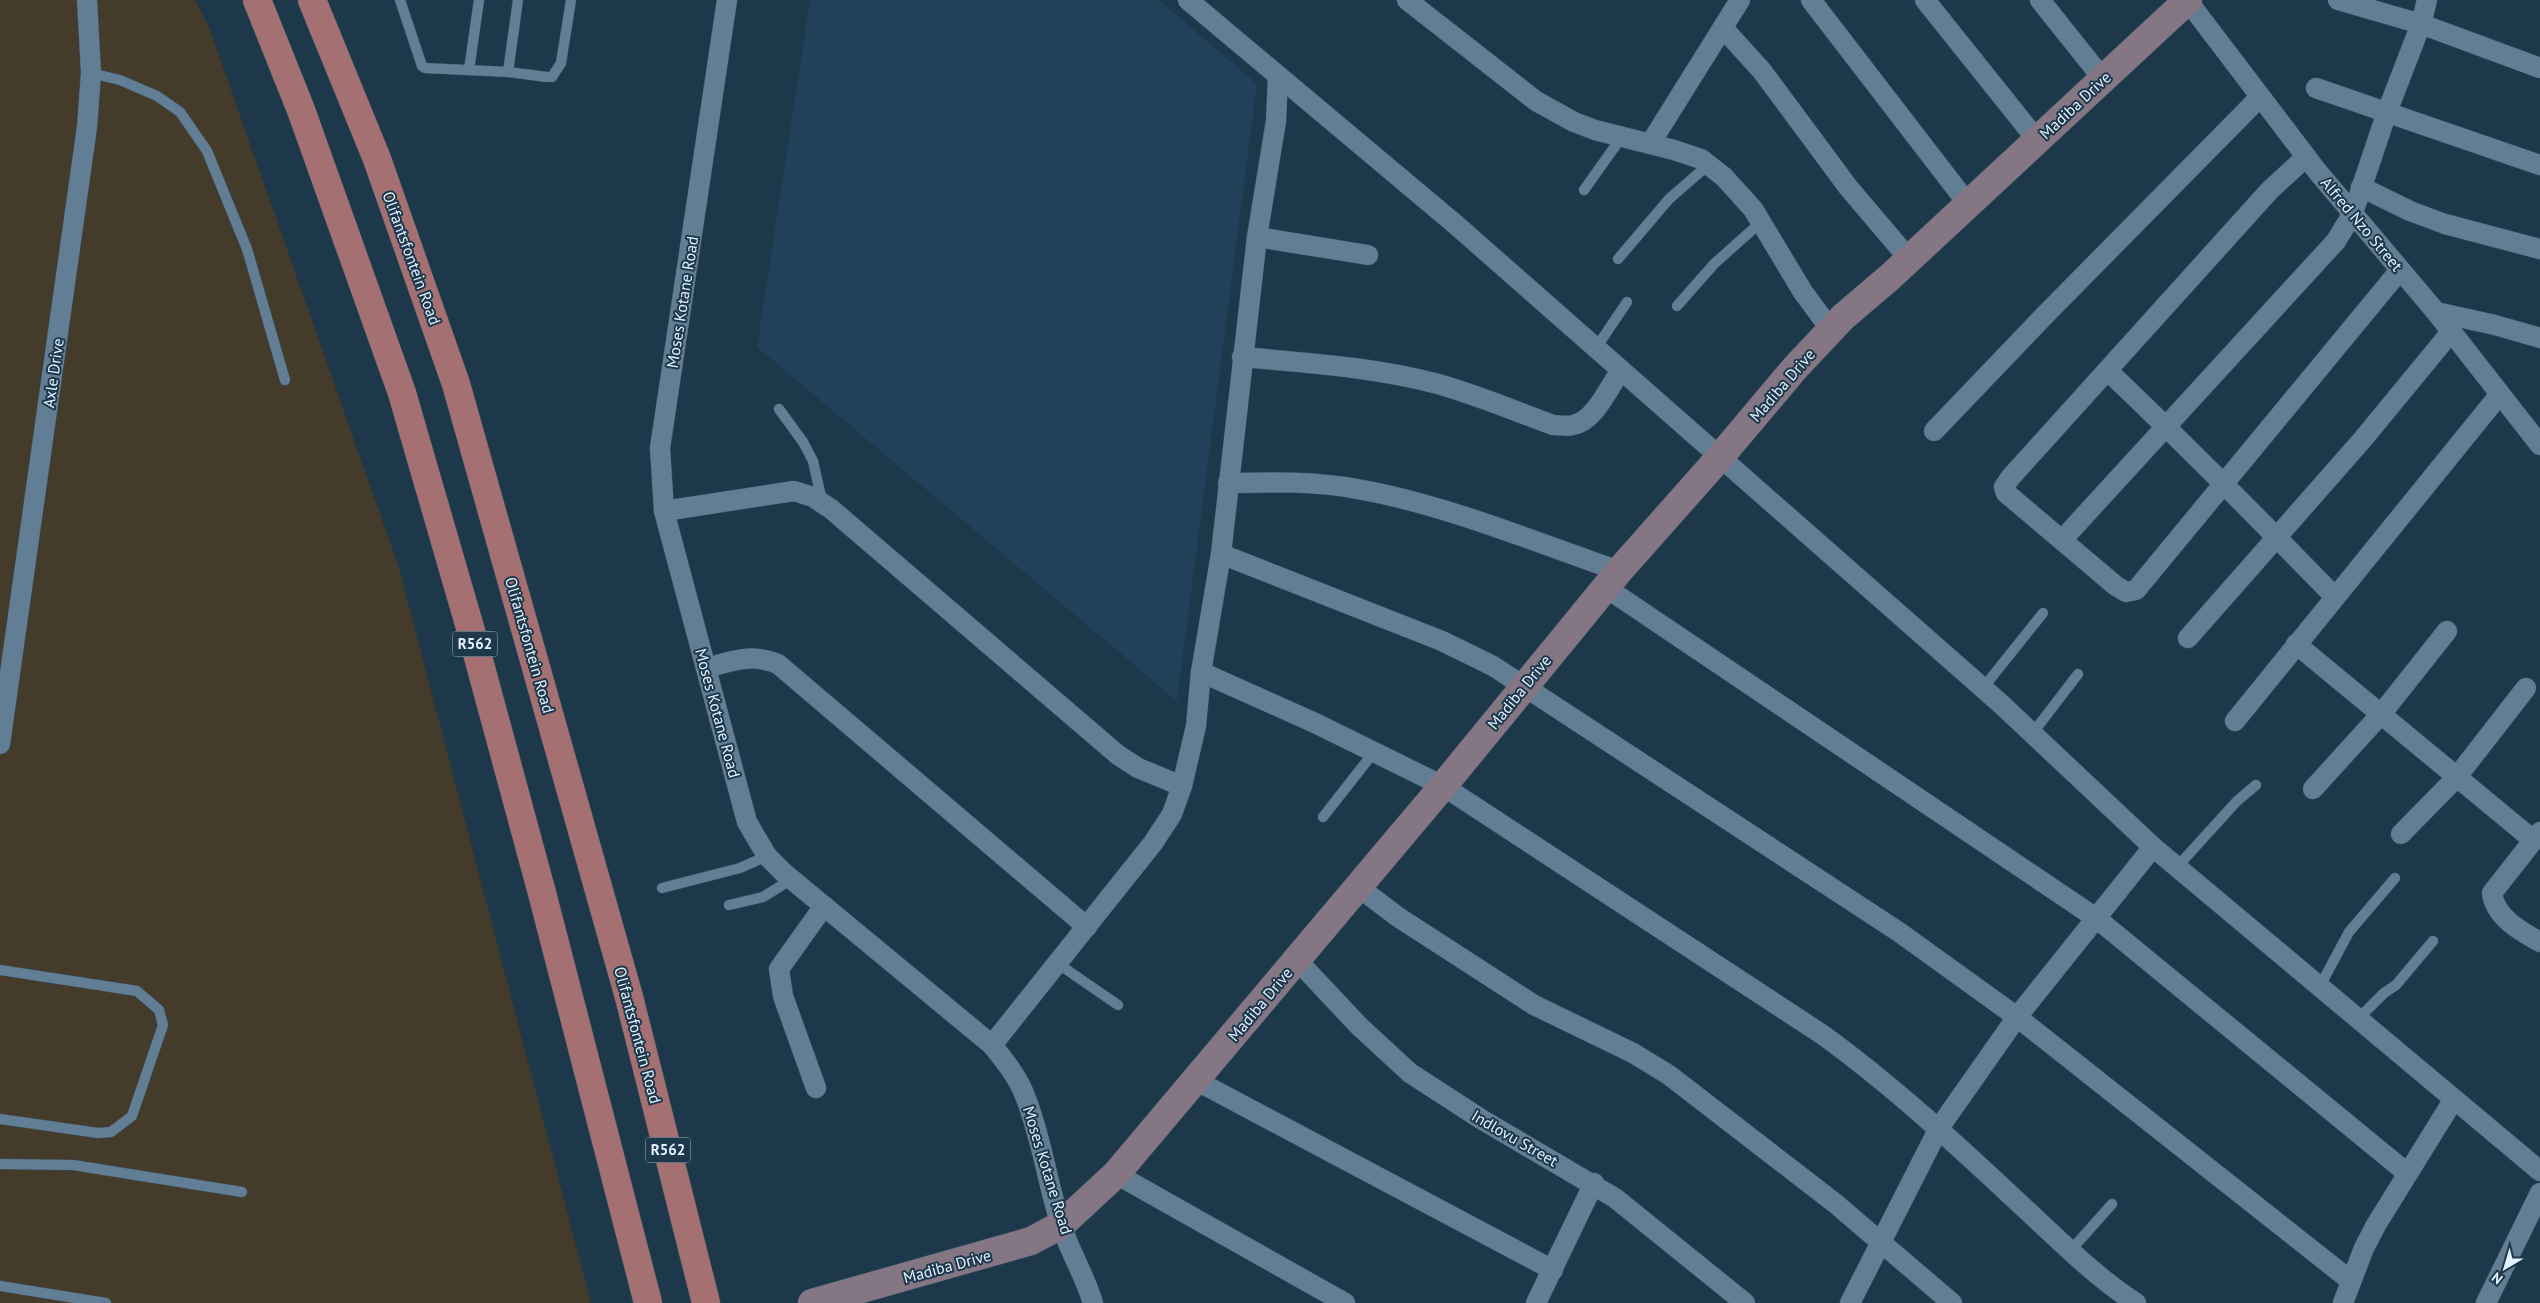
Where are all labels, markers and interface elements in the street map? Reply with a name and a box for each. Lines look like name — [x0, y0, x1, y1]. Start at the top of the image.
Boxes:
street label: Madiba Drive — [2035, 67, 2115, 143]
street label: Alfred Nzo Street — [2317, 173, 2408, 276]
street label: Olifantsfontein Road — [379, 188, 445, 328]
street label: Moses Kotane Road — [662, 235, 702, 369]
street label: Axle Drive — [38, 337, 68, 409]
street label: Madiba Drive — [1745, 344, 1819, 426]
street label: Olifantsfontein Road — [501, 575, 559, 715]
road number: R562 — [452, 632, 498, 656]
street label: Moses Kotane Road — [691, 646, 745, 780]
street label: Madiba Drive — [1483, 651, 1555, 733]
street label: Madiba Drive — [1223, 963, 1297, 1045]
street label: Olifantsfontein Road — [610, 964, 666, 1106]
street label: Moses Kotane Road — [1019, 1103, 1077, 1237]
street label: Indlovu Street — [1468, 1105, 1562, 1171]
road number: R562 — [646, 1138, 690, 1162]
north arrow — [2480, 1243, 2530, 1293]
street label: Madiba Drive — [901, 1245, 993, 1287]
text: N — [2488, 1268, 2506, 1288]

